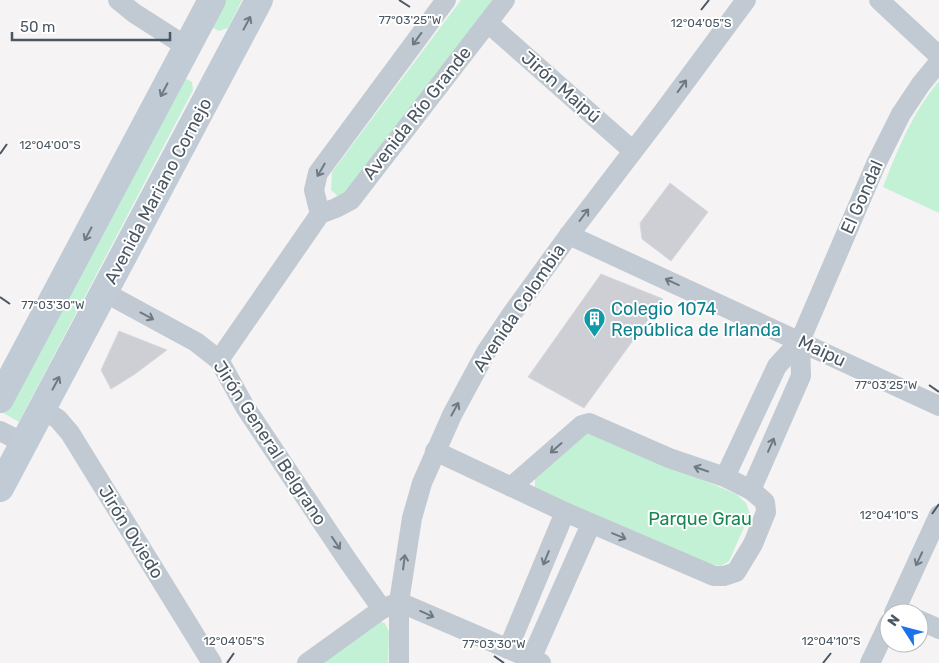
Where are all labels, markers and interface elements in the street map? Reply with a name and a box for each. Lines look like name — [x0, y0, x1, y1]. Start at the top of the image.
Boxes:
scale bar — [12, 10, 170, 42]
text: 77°03'25"W — [379, 13, 442, 27]
one-way arrow — [243, 16, 252, 31]
text: 12°04'05"S — [671, 16, 731, 30]
text: 50 m — [20, 18, 55, 36]
one-way arrow — [412, 32, 422, 46]
street label: Avenida Río Grande — [358, 42, 476, 184]
street label: Jirón Maipú — [517, 46, 605, 128]
one-way arrow — [677, 80, 688, 93]
one-way arrow — [159, 82, 168, 97]
street label: Avenida Mariano Cornejo — [100, 94, 216, 288]
text: 12°04'00"S — [19, 138, 81, 152]
street label: El Gondal — [836, 157, 888, 237]
one-way arrow — [316, 163, 326, 177]
one-way arrow — [578, 209, 589, 222]
one-way arrow — [83, 226, 93, 241]
street label: Avenida Colombia — [468, 240, 570, 376]
one-way arrow — [665, 277, 680, 287]
text: 77°03'30"W — [21, 298, 85, 312]
place label: Colegio 1074 República de Irlanda — [611, 298, 781, 341]
building icon: Colegio 1074 República de Irlanda — [583, 307, 607, 338]
one-way arrow — [139, 311, 154, 321]
street label: Maipu — [795, 330, 849, 372]
street label: Jirón General Belgrano — [209, 357, 331, 529]
one-way arrow — [52, 376, 61, 391]
text: 77°03'25"W — [855, 378, 918, 392]
one-way arrow — [450, 401, 460, 416]
one-way arrow — [766, 438, 776, 453]
one-way arrow — [549, 442, 562, 453]
one-way arrow — [693, 464, 709, 473]
street label: Jirón Oviedo — [94, 481, 168, 583]
park label: Parque Grau — [648, 508, 752, 530]
text: 12°04'10"S — [860, 508, 918, 522]
one-way arrow — [611, 532, 626, 542]
one-way arrow — [331, 536, 341, 550]
one-way arrow — [541, 549, 550, 565]
one-way arrow — [913, 551, 923, 566]
one-way arrow — [399, 554, 409, 570]
north arrow — [879, 603, 929, 653]
one-way arrow — [419, 609, 434, 619]
text: N — [884, 612, 904, 630]
text: 12°04'05"S — [204, 634, 264, 648]
text: 12°04'10"S — [802, 634, 860, 648]
text: 77°03'30"W — [462, 637, 526, 651]

